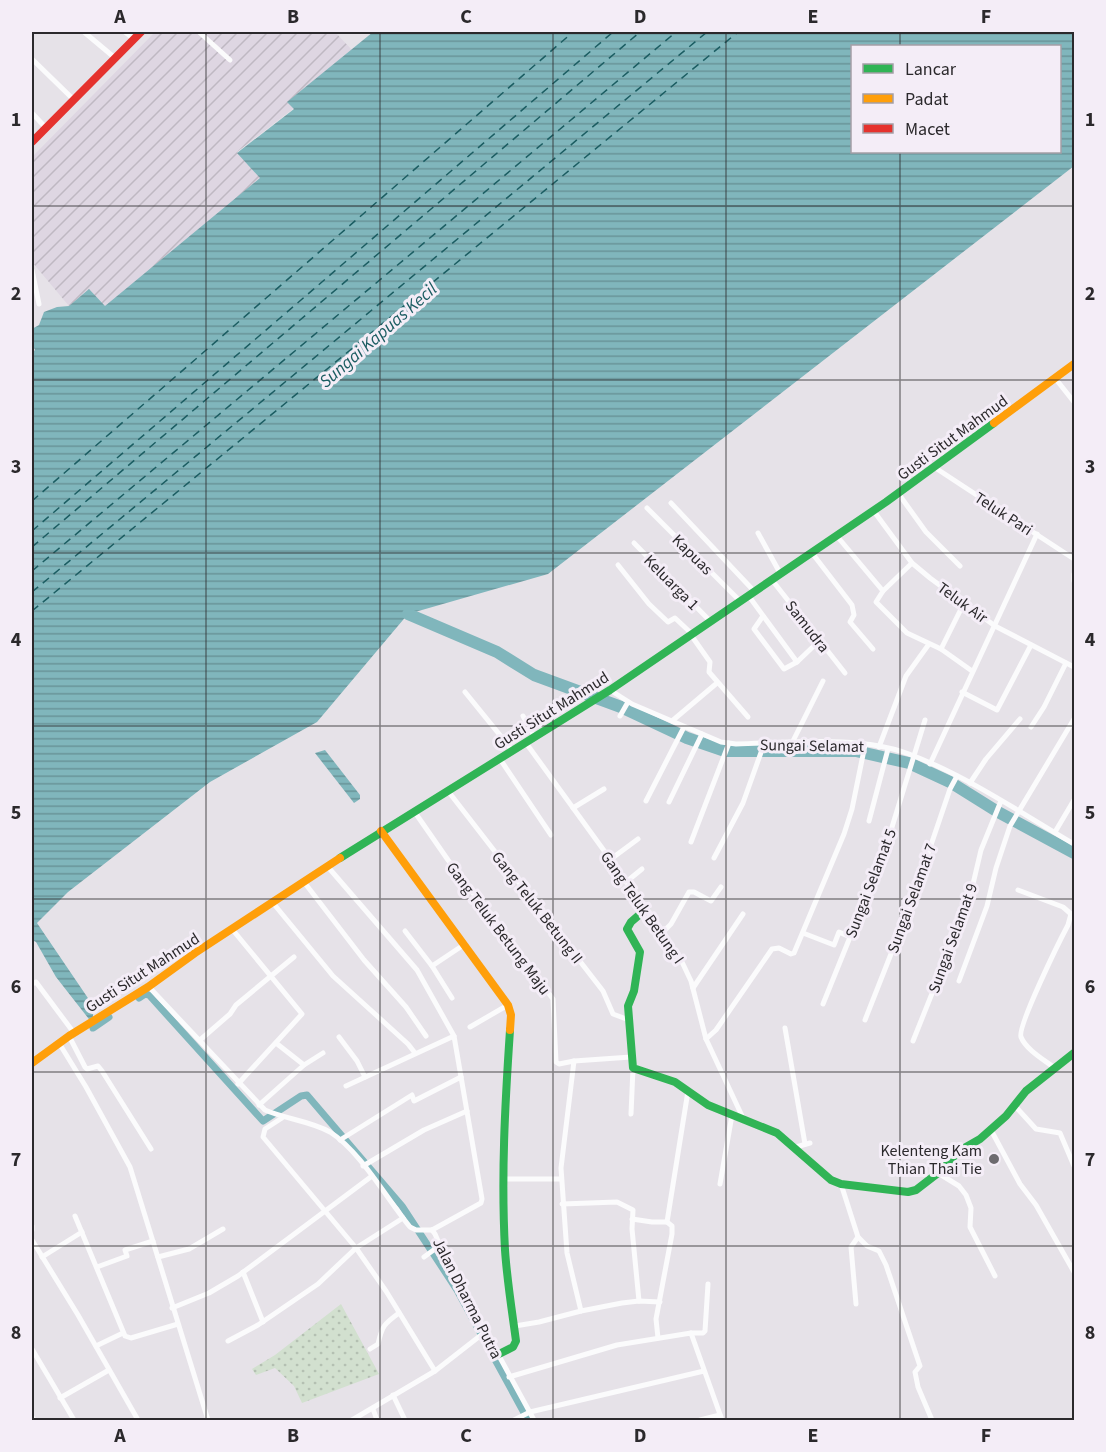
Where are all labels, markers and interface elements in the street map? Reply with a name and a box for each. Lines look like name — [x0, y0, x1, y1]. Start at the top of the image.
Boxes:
text: A — [113, 3, 126, 31]
text: B — [287, 3, 299, 31]
text: C — [460, 3, 472, 31]
text: D — [634, 3, 646, 31]
text: E — [808, 3, 818, 31]
text: F — [981, 3, 991, 31]
legend — [851, 45, 1061, 153]
text: Lancar — [905, 57, 957, 82]
text: Padat — [905, 87, 948, 112]
text: 1 — [11, 106, 21, 134]
text: 1 — [1085, 106, 1095, 134]
text: Macet — [905, 117, 950, 142]
water label: Sungai Kapuas Kecil — [314, 277, 443, 394]
text: 2 — [11, 280, 21, 308]
text: 2 — [1085, 280, 1095, 308]
street label: Gusti Situt Mahmud — [893, 390, 1012, 485]
text: 3 — [11, 453, 21, 481]
text: 3 — [1085, 453, 1095, 481]
street label: Teluk Pari — [970, 487, 1037, 541]
street label: Kapuas — [667, 529, 718, 580]
street label: Keluarga 1 — [639, 550, 704, 615]
street label: Teluk Air — [933, 577, 993, 629]
street label: Samudra — [780, 596, 835, 657]
text: 4 — [11, 626, 22, 654]
text: 4 — [1085, 626, 1096, 654]
street label: Gusti Situt Mahmud — [490, 667, 613, 755]
street label: Sungai Selamat — [760, 734, 865, 758]
text: 5 — [11, 799, 21, 827]
text: 5 — [1085, 799, 1095, 827]
street label: Sungai Selamat 5 — [840, 826, 902, 941]
street label: Sungai Selamat 7 — [882, 840, 942, 956]
street label: Gang Teluk Betung II — [486, 847, 588, 968]
street label: Gang Teluk Betung I — [595, 847, 689, 968]
street label: Gang Teluk Betung Maju — [441, 858, 555, 1000]
street label: Sungai Selamat 9 — [923, 880, 983, 996]
street label: Gusti Situt Mahmud — [81, 928, 204, 1018]
text: 6 — [11, 973, 21, 1001]
text: 6 — [1085, 973, 1095, 1001]
place label: Kelenteng Kam Thian Thai Tie — [880, 1140, 982, 1180]
text: 7 — [11, 1146, 21, 1174]
text: 7 — [1085, 1146, 1095, 1174]
marker: Kelenteng Kam Thian Thai Tie — [987, 1152, 1001, 1166]
street label: Jalan Dharma Putra — [427, 1234, 507, 1363]
text: 8 — [11, 1319, 21, 1347]
text: 8 — [1085, 1319, 1095, 1347]
text: A — [113, 1422, 126, 1450]
text: B — [287, 1422, 299, 1450]
text: C — [460, 1422, 472, 1450]
text: D — [634, 1422, 646, 1450]
text: E — [808, 1422, 818, 1450]
text: F — [981, 1422, 991, 1450]

